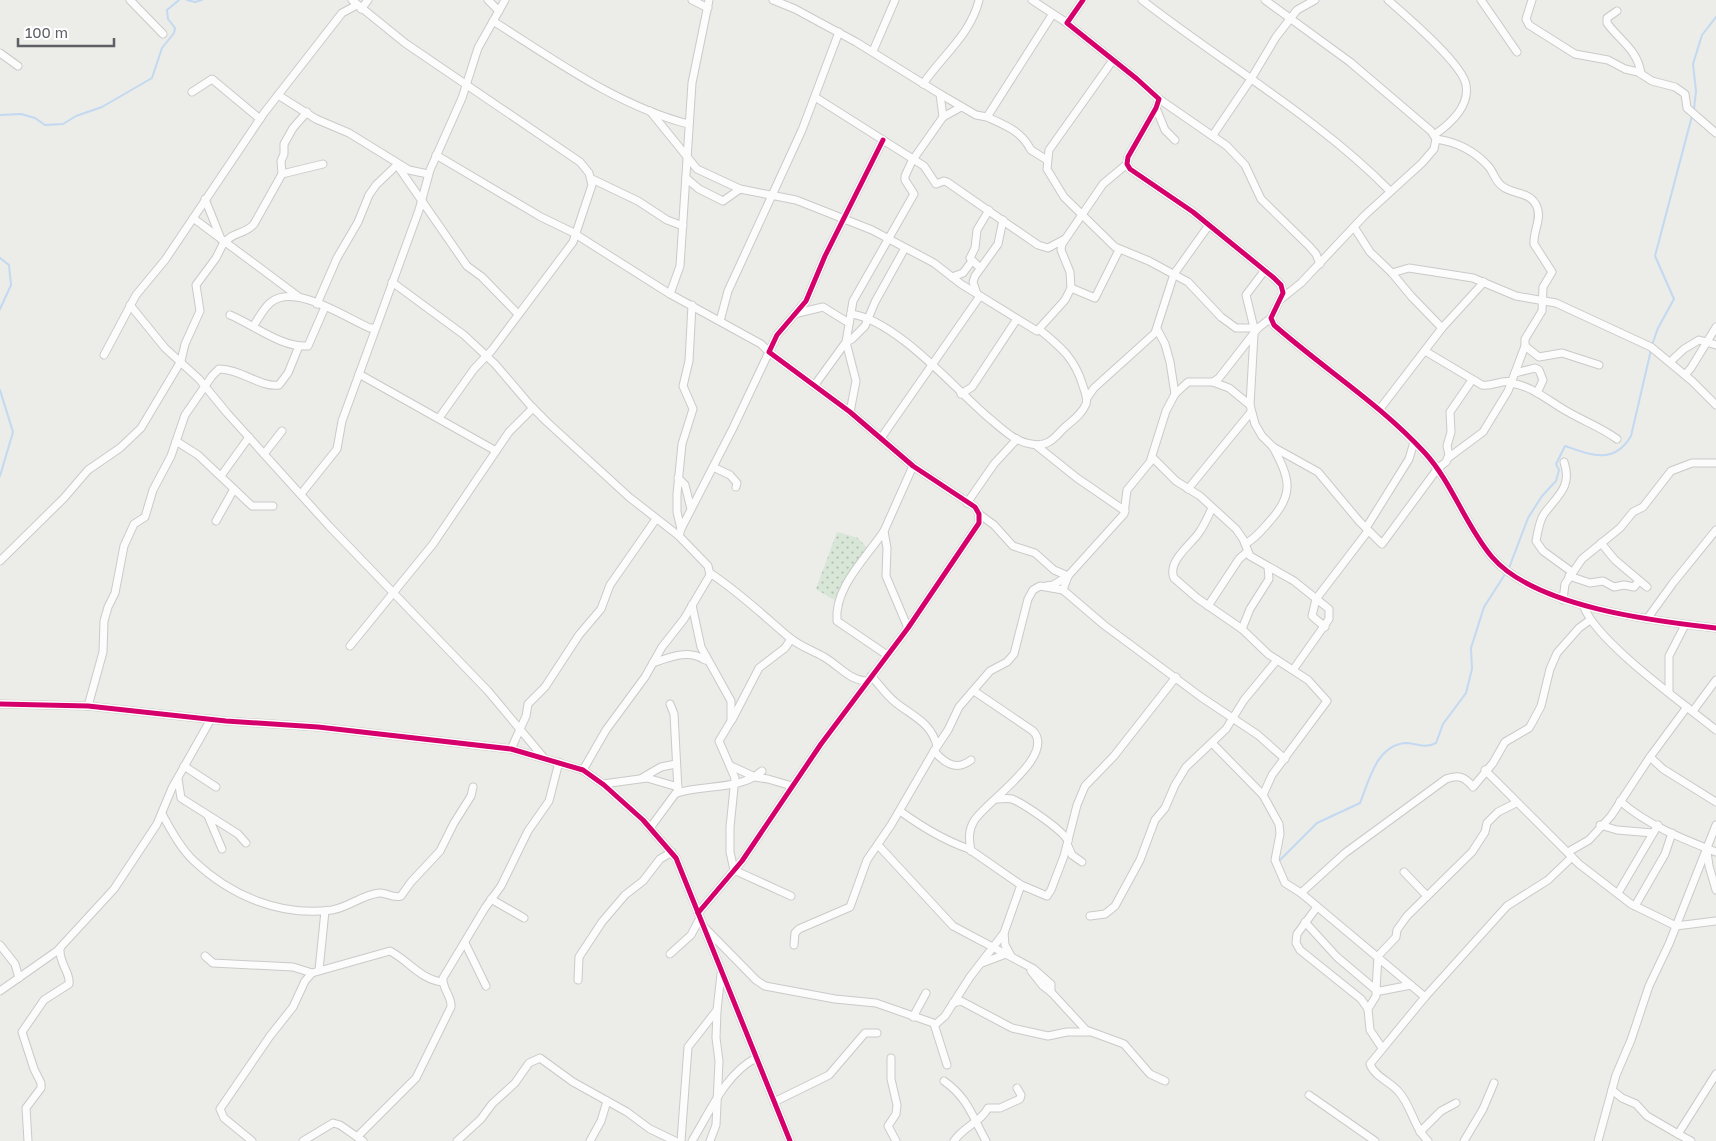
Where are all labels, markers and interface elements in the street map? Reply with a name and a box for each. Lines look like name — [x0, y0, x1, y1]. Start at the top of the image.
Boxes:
scale bar — [18, 15, 114, 47]
text: 100 m — [25, 23, 68, 41]

